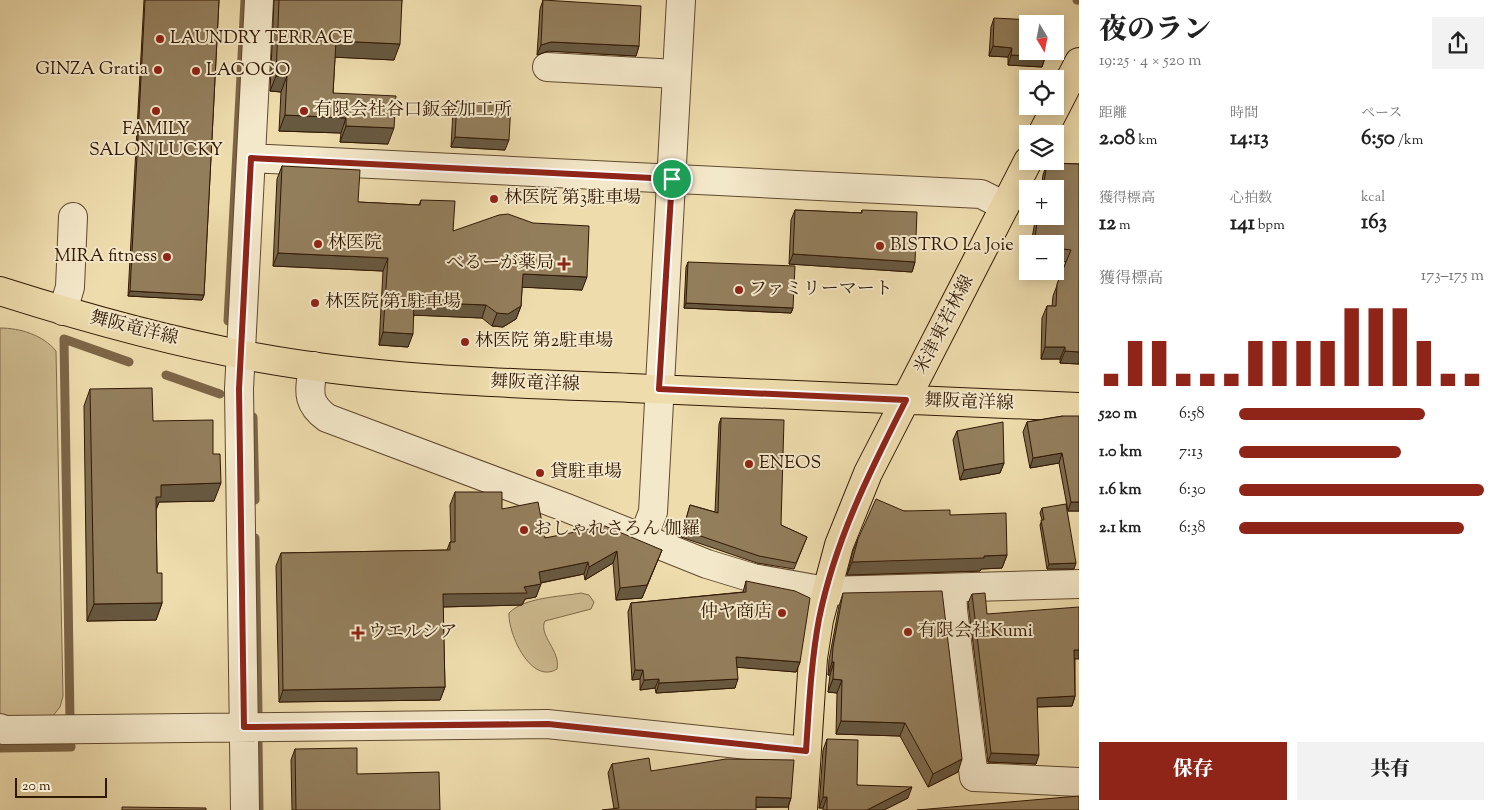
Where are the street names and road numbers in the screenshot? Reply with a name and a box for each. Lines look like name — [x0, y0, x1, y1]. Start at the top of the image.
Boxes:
street label: 米津東若林線 — [909, 271, 981, 379]
street label: 舞阪竜洋線 — [87, 305, 181, 353]
street label: 舞阪竜洋線 — [490, 369, 580, 399]
street label: 舞阪竜洋線 — [924, 388, 1014, 418]

